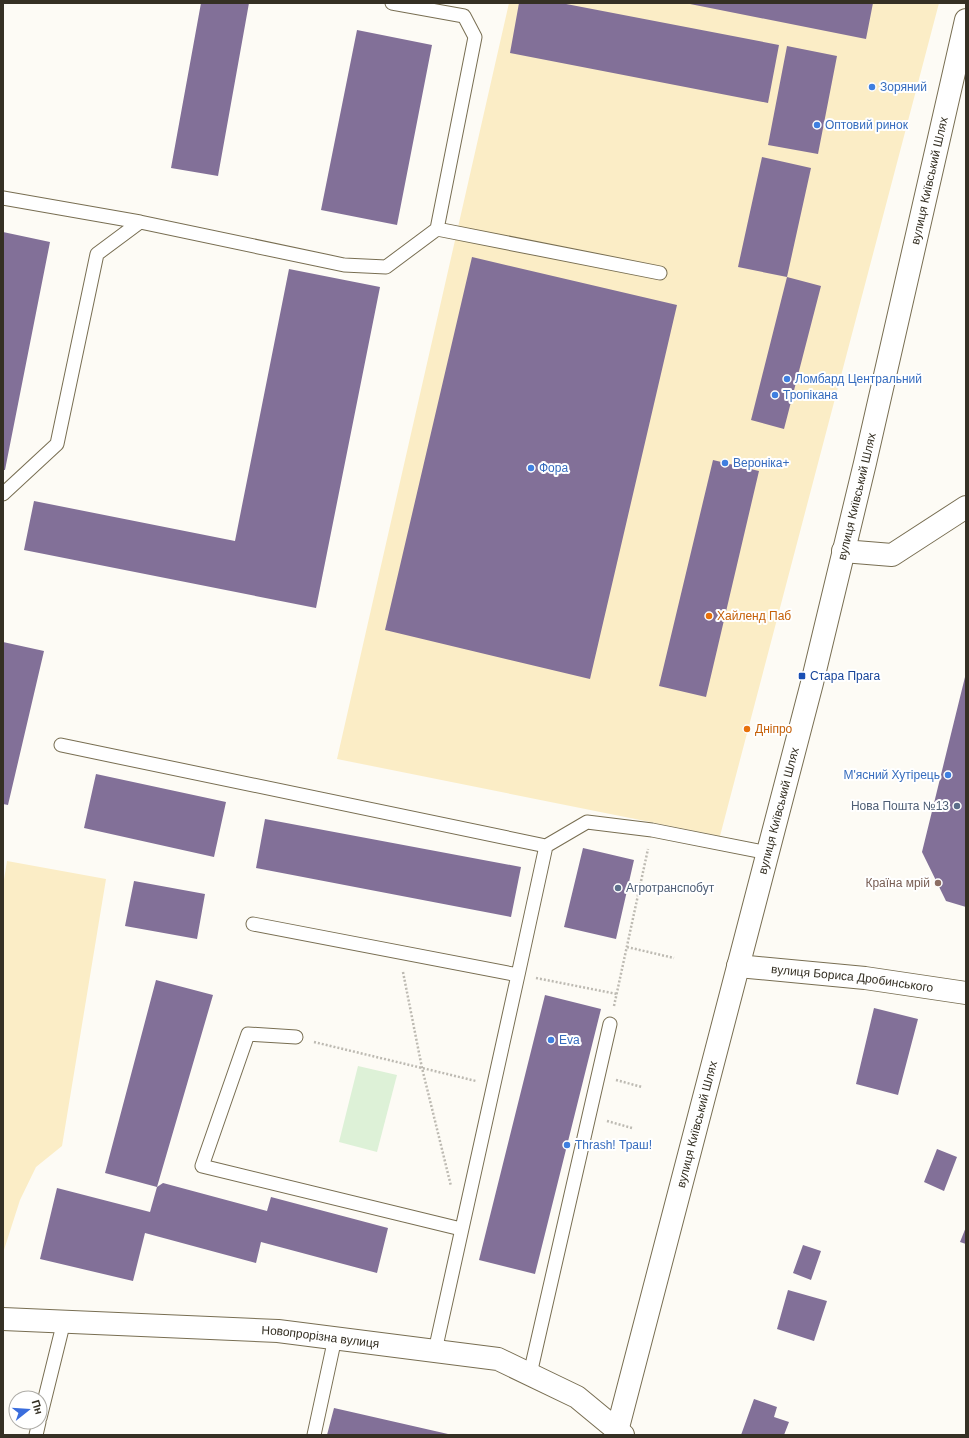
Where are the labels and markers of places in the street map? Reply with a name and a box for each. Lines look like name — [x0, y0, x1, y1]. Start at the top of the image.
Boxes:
place label: Зоряний — [880, 80, 927, 94]
marker: Зоряний — [867, 82, 877, 92]
place label: Оптовий ринок — [825, 118, 909, 132]
marker: Оптовий ринок — [812, 120, 822, 130]
place label: Ломбард Центральний — [795, 372, 922, 386]
marker: Ломбард Центральний — [782, 374, 792, 384]
place label: Тропікана — [783, 388, 838, 402]
marker: Тропікана — [770, 390, 780, 400]
place label: Вероніка+ — [733, 456, 790, 470]
marker: Вероніка+ — [720, 458, 730, 468]
place label: Фора — [539, 461, 568, 475]
marker: Фора — [526, 463, 536, 473]
place label: Хайленд Паб — [717, 609, 791, 623]
marker: Хайленд Паб — [704, 611, 714, 621]
place label: Стара Прага — [810, 669, 880, 683]
marker: Стара Прага — [797, 671, 807, 681]
place label: Дніпро — [755, 722, 793, 736]
marker: Дніпро — [742, 724, 752, 734]
place label: М'ясний Хутірець — [843, 768, 940, 782]
marker: М'ясний Хутірець — [943, 770, 953, 780]
place label: Нова Пошта №13 — [851, 799, 949, 813]
marker: Нова Пошта №13 — [952, 801, 962, 811]
place label: Країна мрій — [865, 876, 930, 890]
marker: Країна мрій — [933, 878, 943, 888]
place label: Агротранспобут — [626, 881, 715, 895]
marker: Агротранспобут — [613, 883, 623, 893]
place label: Eva — [559, 1033, 580, 1047]
marker: Eva — [546, 1035, 556, 1045]
place label: Thrash! Траш! — [575, 1138, 652, 1152]
marker: Thrash! Траш! — [562, 1140, 572, 1150]

